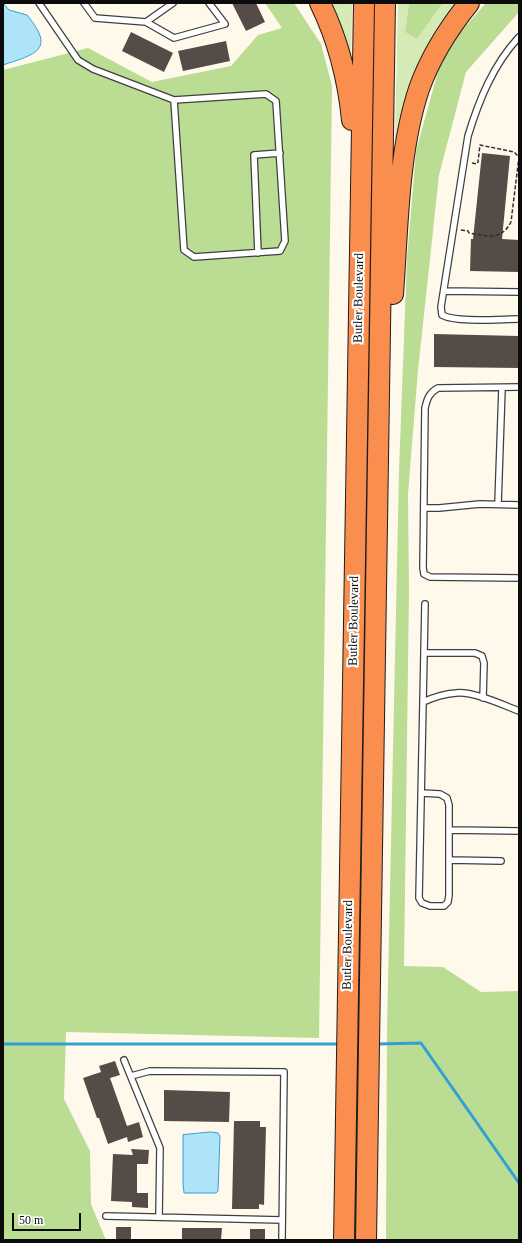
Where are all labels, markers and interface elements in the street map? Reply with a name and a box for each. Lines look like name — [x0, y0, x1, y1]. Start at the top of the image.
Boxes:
street label: Butler Boulevard — [350, 253, 368, 343]
street label: Butler Boulevard — [345, 576, 363, 666]
street label: Butler Boulevard — [339, 900, 357, 990]
scale bar — [14, 1205, 83, 1231]
text: 50 m — [19, 1213, 43, 1227]

